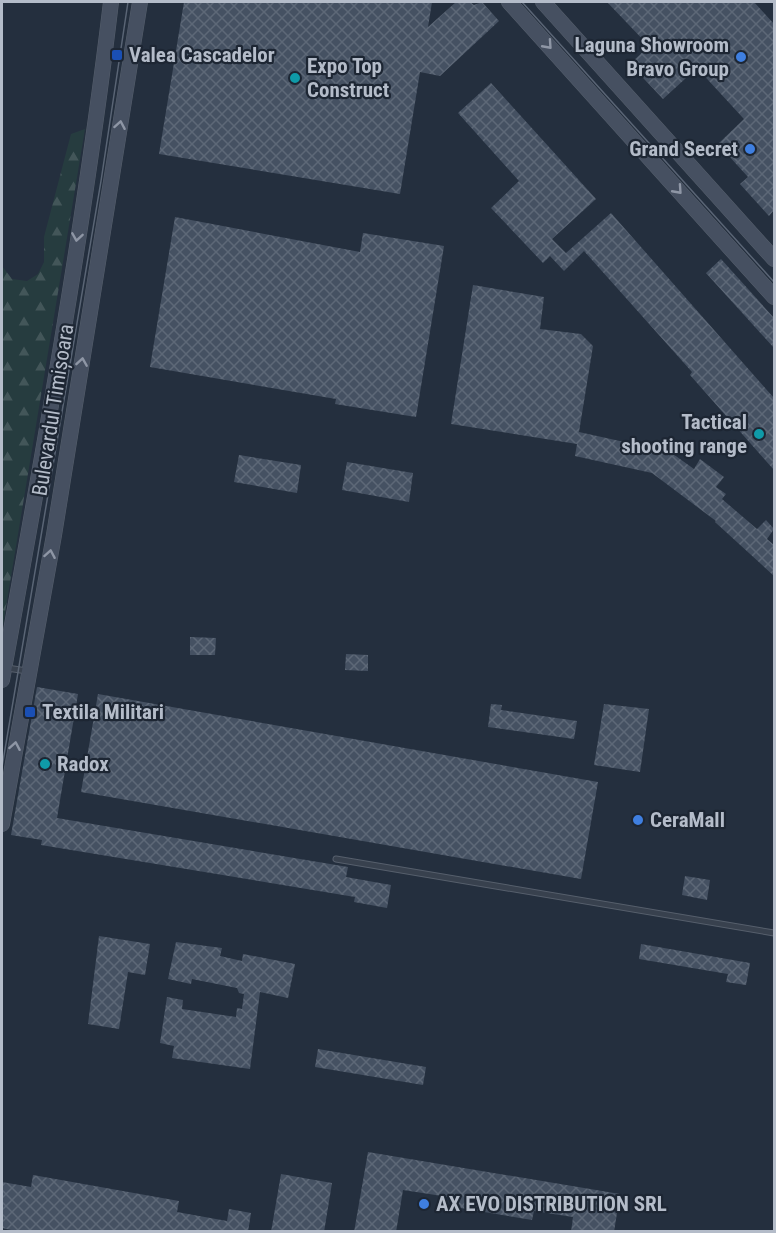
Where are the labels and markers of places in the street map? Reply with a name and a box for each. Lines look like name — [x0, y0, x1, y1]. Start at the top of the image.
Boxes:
place label: Laguna Showroom Bravo Group — [575, 33, 729, 81]
place label: Valea Cascadelor — [129, 43, 275, 67]
marker: Valea Cascadelor — [110, 48, 124, 62]
marker: Laguna Showroom Bravo Group — [734, 50, 748, 64]
place label: Expo Top Construct — [307, 54, 389, 102]
marker: Expo Top Construct — [288, 71, 302, 85]
place label: Grand Secret — [629, 137, 738, 161]
marker: Grand Secret — [743, 142, 757, 156]
place label: Tactical shooting range — [621, 410, 747, 458]
marker: Tactical shooting range — [752, 427, 766, 441]
place label: Textila Militari — [42, 700, 164, 724]
marker: Textila Militari — [23, 705, 37, 719]
place label: Radox — [57, 752, 109, 776]
marker: Radox — [38, 757, 52, 771]
place label: CeraMall — [650, 808, 725, 832]
marker: CeraMall — [631, 813, 645, 827]
place label: AX EVO DISTRIBUTION SRL — [436, 1192, 667, 1216]
marker: AX EVO DISTRIBUTION SRL — [417, 1197, 431, 1211]

